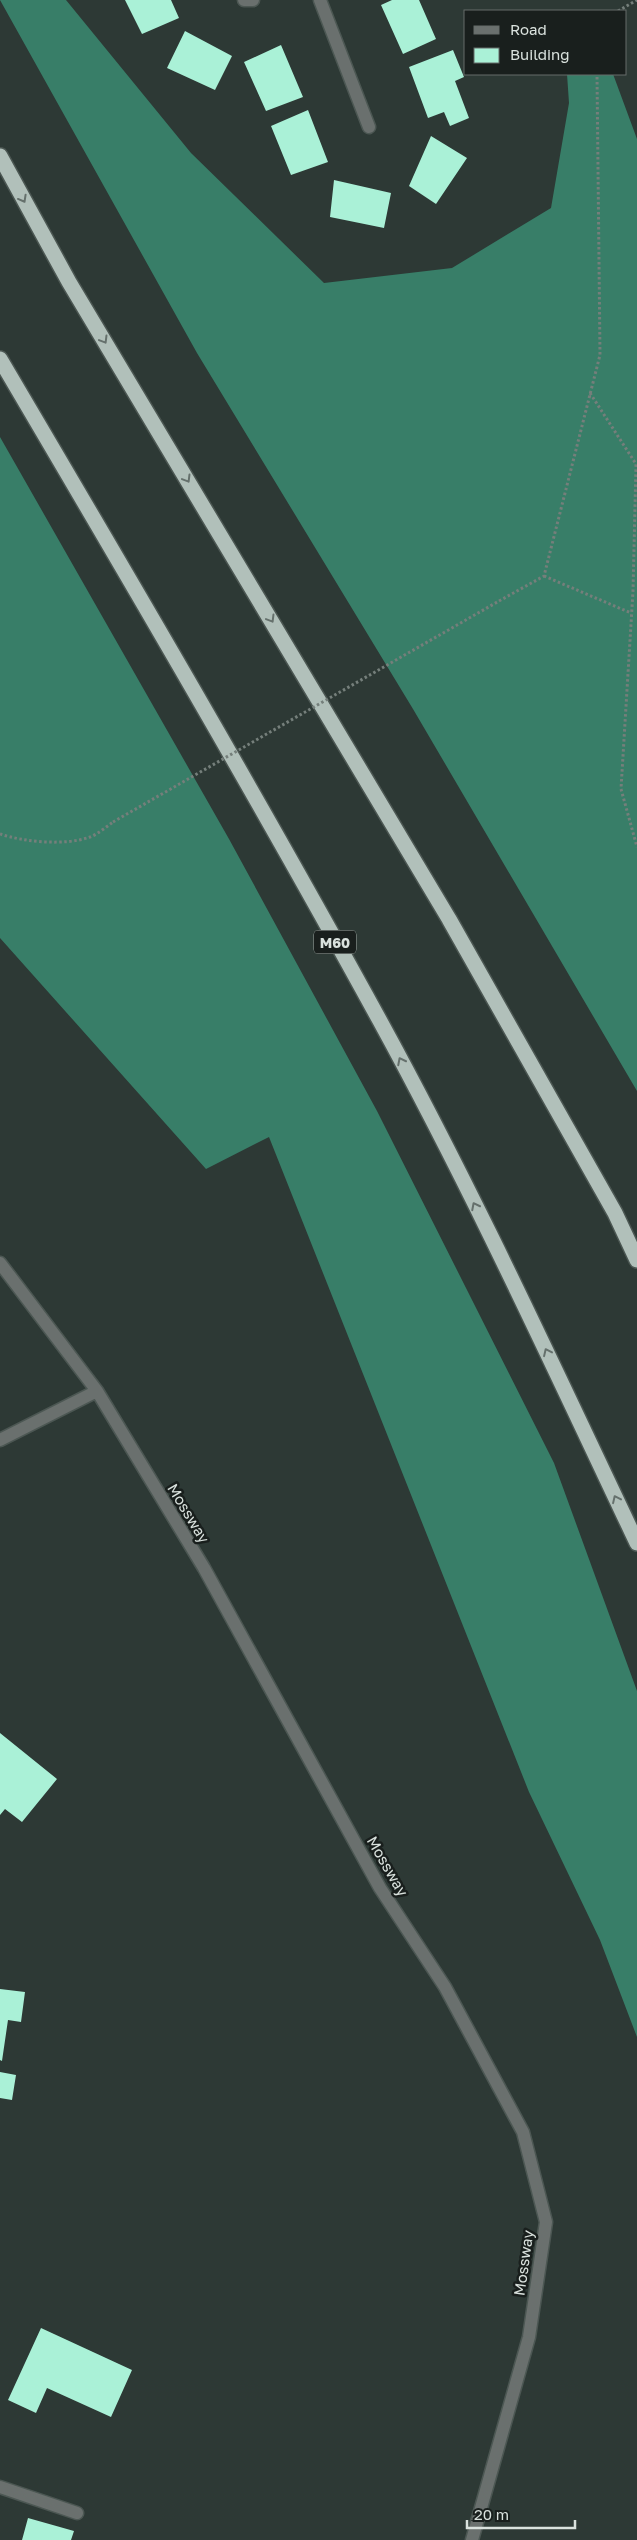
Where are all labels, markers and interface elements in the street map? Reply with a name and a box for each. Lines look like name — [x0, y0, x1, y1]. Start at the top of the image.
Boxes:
legend — [464, 10, 627, 75]
text: Road — [510, 20, 547, 38]
text: Building — [510, 45, 570, 63]
one-way arrow — [17, 194, 27, 203]
one-way arrow — [97, 335, 107, 344]
one-way arrow — [181, 474, 191, 483]
one-way arrow — [265, 613, 275, 622]
road number: M60 — [314, 930, 356, 954]
one-way arrow — [397, 1057, 407, 1066]
one-way arrow — [471, 1202, 481, 1211]
one-way arrow — [543, 1348, 553, 1357]
street label: Mossway — [164, 1480, 214, 1547]
one-way arrow — [612, 1495, 622, 1504]
street label: Mossway — [364, 1833, 413, 1900]
street label: Mossway — [509, 2228, 537, 2297]
scale bar — [467, 2498, 574, 2530]
text: 20 m — [474, 2505, 509, 2523]

